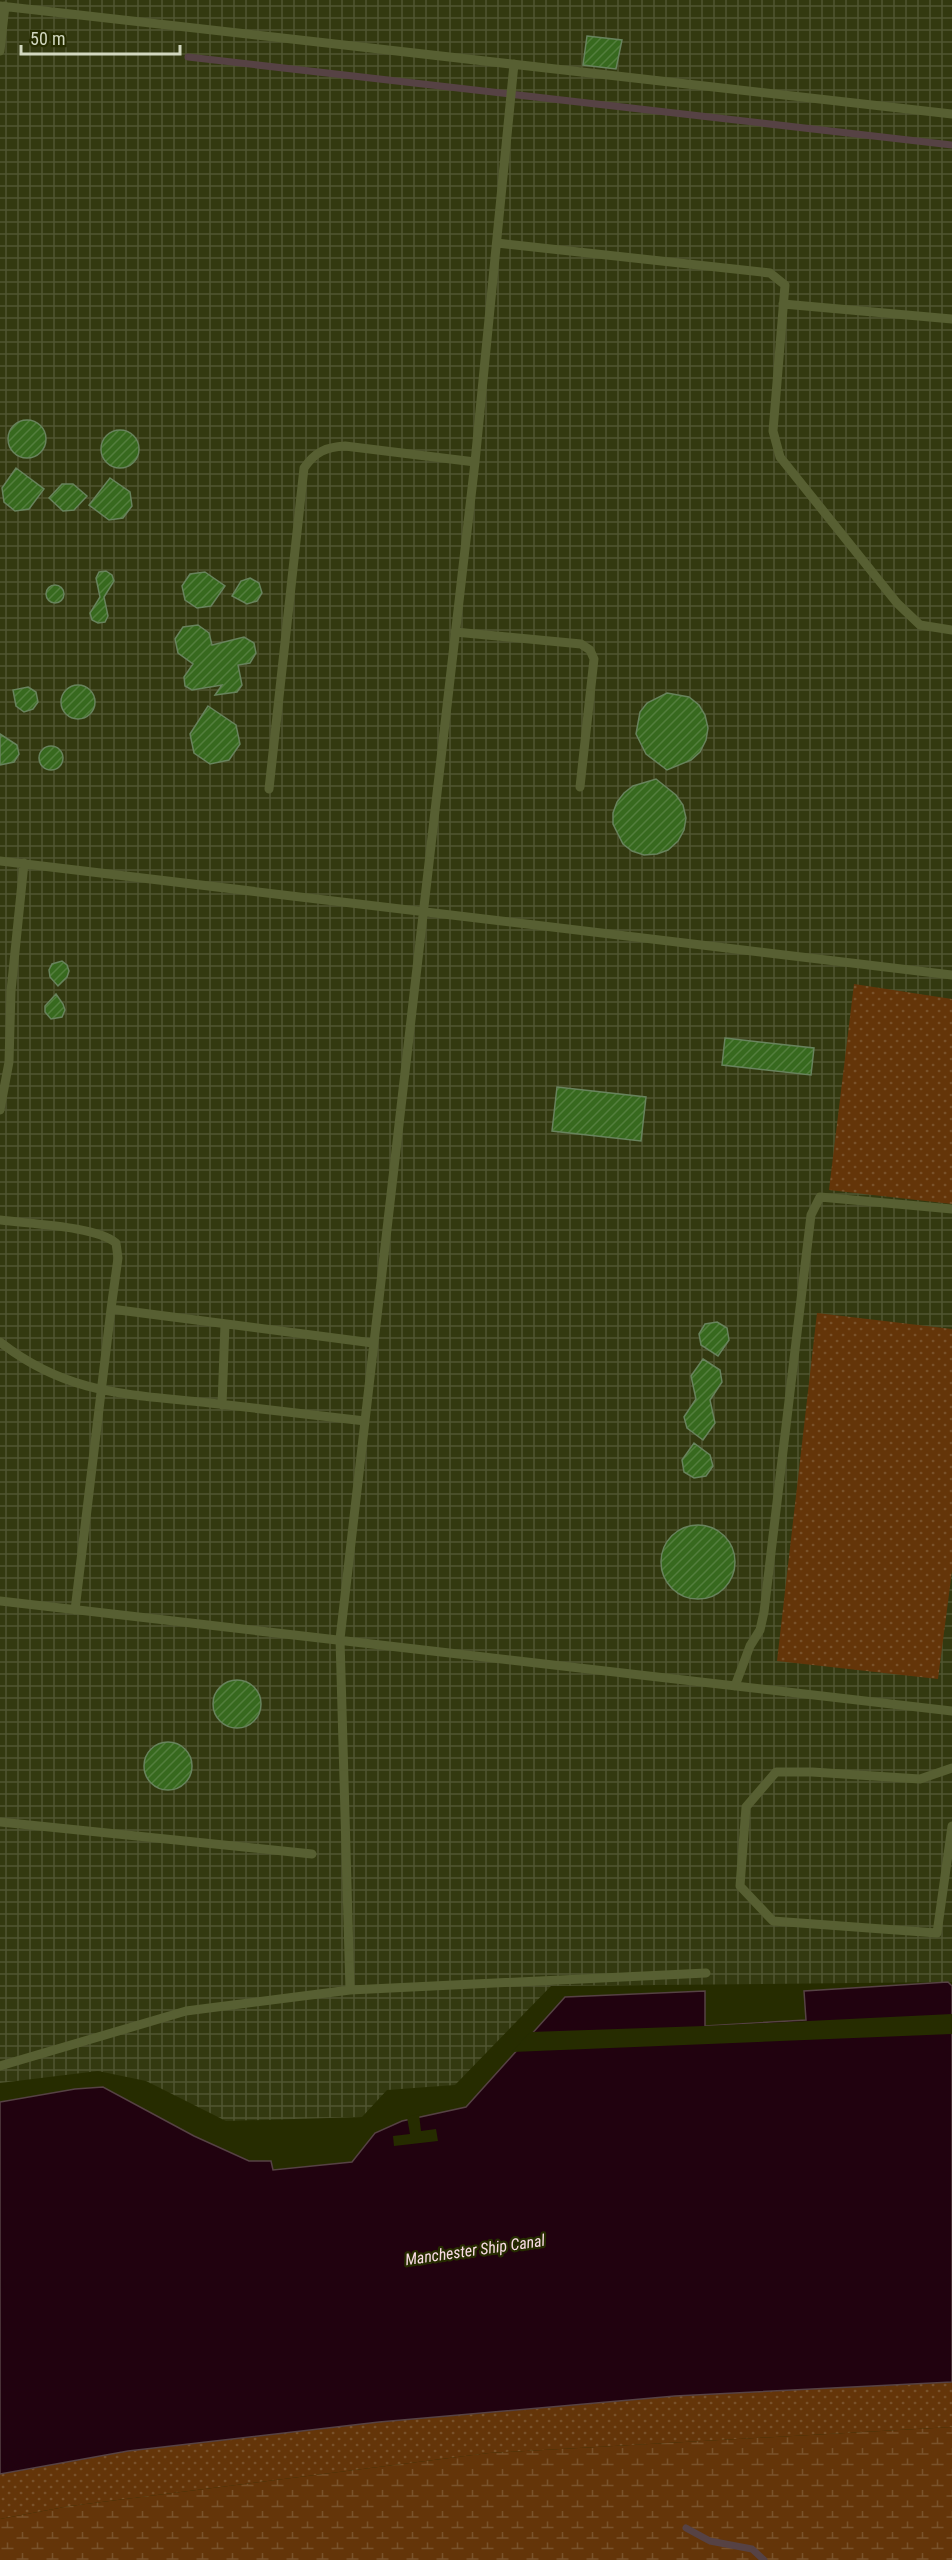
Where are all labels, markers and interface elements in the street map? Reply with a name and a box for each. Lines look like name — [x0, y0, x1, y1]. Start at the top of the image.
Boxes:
scale bar — [21, 18, 180, 56]
text: 50 m — [30, 28, 65, 49]
water label: Manchester Ship Canal — [404, 2231, 547, 2269]

